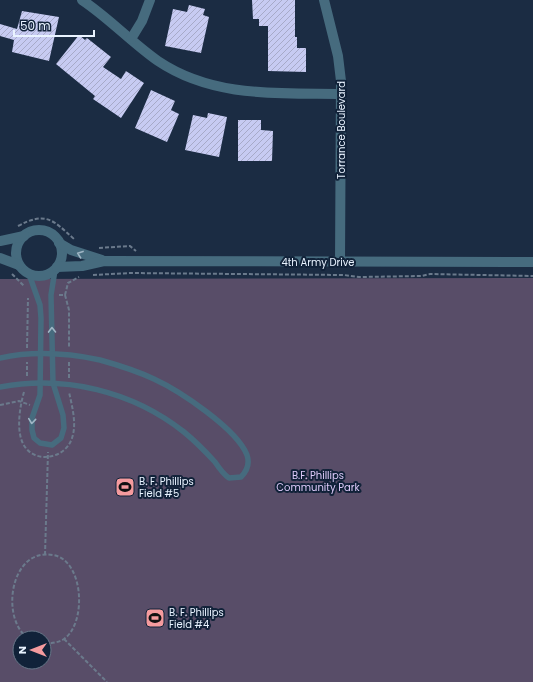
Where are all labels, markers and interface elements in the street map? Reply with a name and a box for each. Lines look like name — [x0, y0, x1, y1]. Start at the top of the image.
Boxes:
scale bar — [14, 12, 94, 38]
text: 50 m — [20, 17, 51, 34]
street label: Torrance Boulevard — [334, 81, 349, 179]
one-way arrow — [77, 250, 84, 258]
street label: 4th Army Drive — [281, 255, 355, 270]
one-way arrow — [48, 327, 56, 333]
one-way arrow — [28, 418, 37, 424]
park label: B.F. Phillips Community Park — [276, 468, 361, 495]
place label: B. F. Phillips Field #5 — [139, 474, 194, 501]
sports icon: B. F. Phillips Field #5 — [114, 476, 136, 498]
place label: B. F. Phillips Field #4 — [169, 605, 224, 632]
sports icon: B. F. Phillips Field #4 — [144, 607, 166, 629]
north arrow — [12, 630, 52, 670]
text: N — [14, 646, 30, 654]

